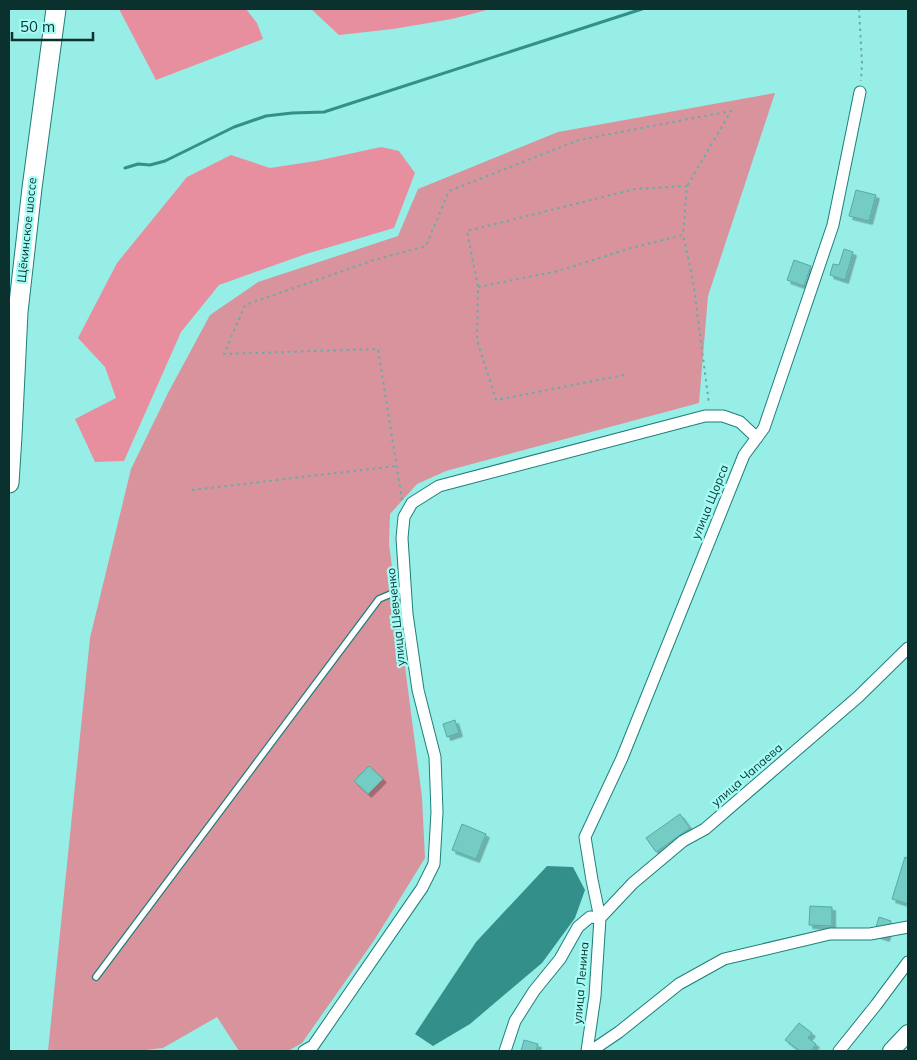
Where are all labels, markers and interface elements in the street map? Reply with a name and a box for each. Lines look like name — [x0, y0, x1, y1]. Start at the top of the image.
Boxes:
scale bar — [12, 10, 94, 42]
text: 50 m — [20, 17, 55, 36]
street label: Щёкинское шоссе — [14, 176, 40, 283]
street label: улица Щорса — [688, 462, 731, 541]
street label: улица Шевченко — [383, 567, 408, 667]
street label: улица Чапаева — [708, 740, 785, 809]
street label: улица Ленина — [569, 941, 592, 1025]

